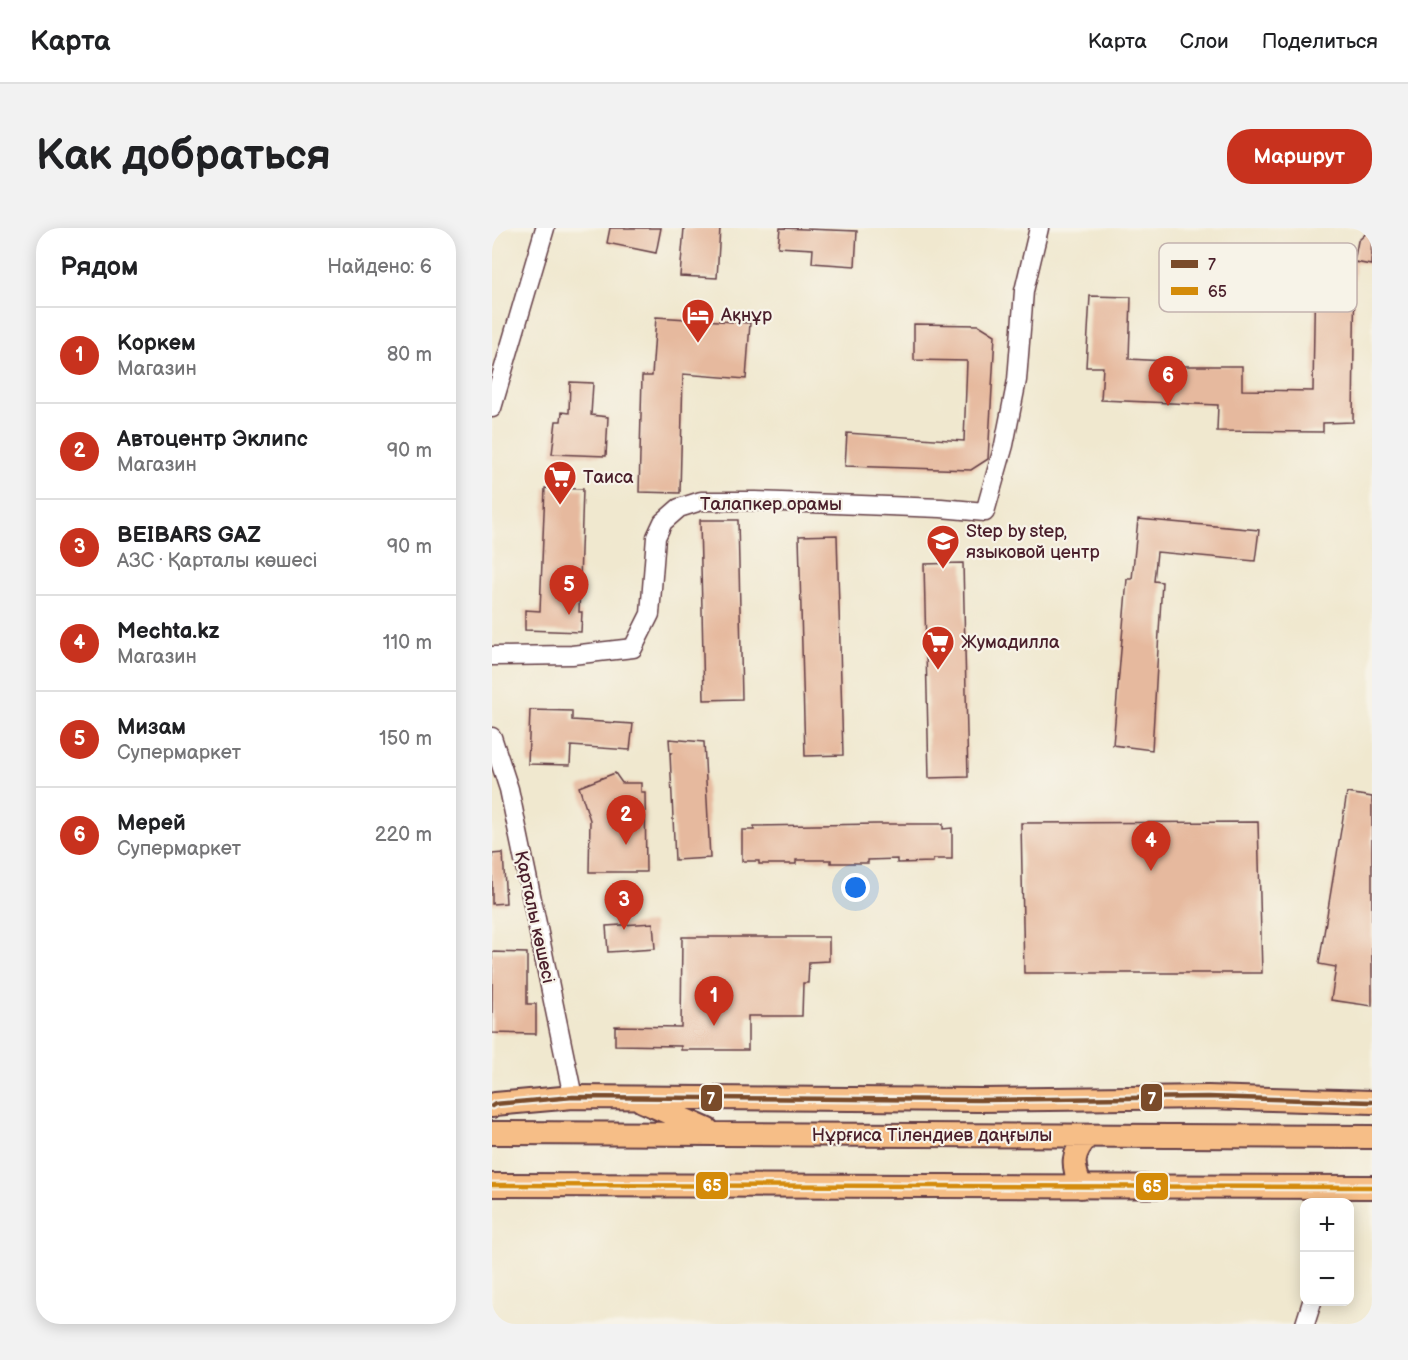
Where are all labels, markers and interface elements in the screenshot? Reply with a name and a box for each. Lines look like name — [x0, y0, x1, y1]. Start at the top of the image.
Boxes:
text: Карта — [30, 25, 110, 58]
text: Карта — [1088, 29, 1147, 54]
text: Слои — [1180, 29, 1229, 54]
text: Поделиться — [1262, 29, 1378, 54]
button: Маршрут — [1227, 129, 1372, 184]
text: Как добраться — [36, 131, 331, 182]
legend — [1159, 243, 1357, 312]
text: Рядом — [60, 252, 138, 283]
text: Найдено: 6 — [327, 255, 432, 279]
text: 7 — [1208, 256, 1216, 275]
text: 65 — [1208, 283, 1227, 302]
hotel icon: Ақнұр — [680, 297, 716, 344]
place label: Ақнұр — [720, 305, 772, 326]
text: Коркем — [117, 330, 196, 357]
text: 1 — [75, 343, 84, 367]
text: 80 m — [387, 343, 432, 367]
pin: 6 — [1148, 356, 1188, 406]
text: Магазин — [117, 357, 197, 381]
text: Автоцентр Эклипс — [117, 426, 308, 453]
text: 2 — [74, 439, 85, 463]
text: 90 m — [387, 439, 432, 463]
text: Магазин — [117, 453, 197, 477]
supermarket icon: Таиса — [542, 459, 578, 506]
place label: Таиса — [583, 467, 634, 488]
street label: Талапкер орамы — [700, 494, 842, 515]
place label: Step by step, языковой центр — [966, 521, 1100, 563]
text: BEIBARS GAZ — [117, 522, 261, 549]
school or university icon: Step by step, языковой центр — [925, 523, 961, 570]
text: 3 — [74, 535, 85, 559]
text: 90 m — [387, 535, 432, 559]
text: АЗС · Қарталы көшесі — [117, 549, 317, 573]
pin: 5 — [550, 566, 589, 615]
text: Mechta.kz — [117, 618, 219, 645]
supermarket icon: Жумадилла — [920, 624, 956, 671]
text: 4 — [74, 631, 85, 655]
text: 110 m — [383, 631, 432, 655]
place label: Жумадилла — [961, 632, 1060, 653]
text: Магазин — [117, 645, 197, 669]
text: Мизам — [117, 714, 186, 741]
text: 5 — [74, 727, 85, 751]
text: 150 m — [379, 727, 432, 751]
text: Супермаркет — [117, 741, 241, 765]
pin: 2 — [606, 796, 646, 845]
text: Мерей — [117, 810, 186, 837]
pin: 4 — [1132, 822, 1170, 871]
text: 6 — [73, 823, 86, 847]
text: 220 m — [375, 823, 432, 847]
text: Супермаркет — [117, 837, 241, 861]
street label: Қарталы көшесі — [510, 849, 559, 985]
your location — [841, 873, 870, 902]
pin: 3 — [604, 880, 644, 930]
pin: 1 — [694, 976, 734, 1026]
line badge: 7 — [1140, 1083, 1163, 1112]
line badge: 7 — [700, 1084, 723, 1112]
text: 7 — [707, 1090, 716, 1109]
text: 7 — [1148, 1090, 1157, 1109]
street label: Нұрғиса Тілендиев даңғылы — [812, 1125, 1052, 1146]
line badge: 65 — [695, 1171, 729, 1200]
line badge: 65 — [1135, 1172, 1169, 1201]
text: 65 — [703, 1177, 721, 1196]
text: 65 — [1143, 1178, 1161, 1197]
map controls — [1300, 1198, 1354, 1306]
button: + — [1300, 1198, 1354, 1252]
button: − — [1300, 1252, 1354, 1306]

